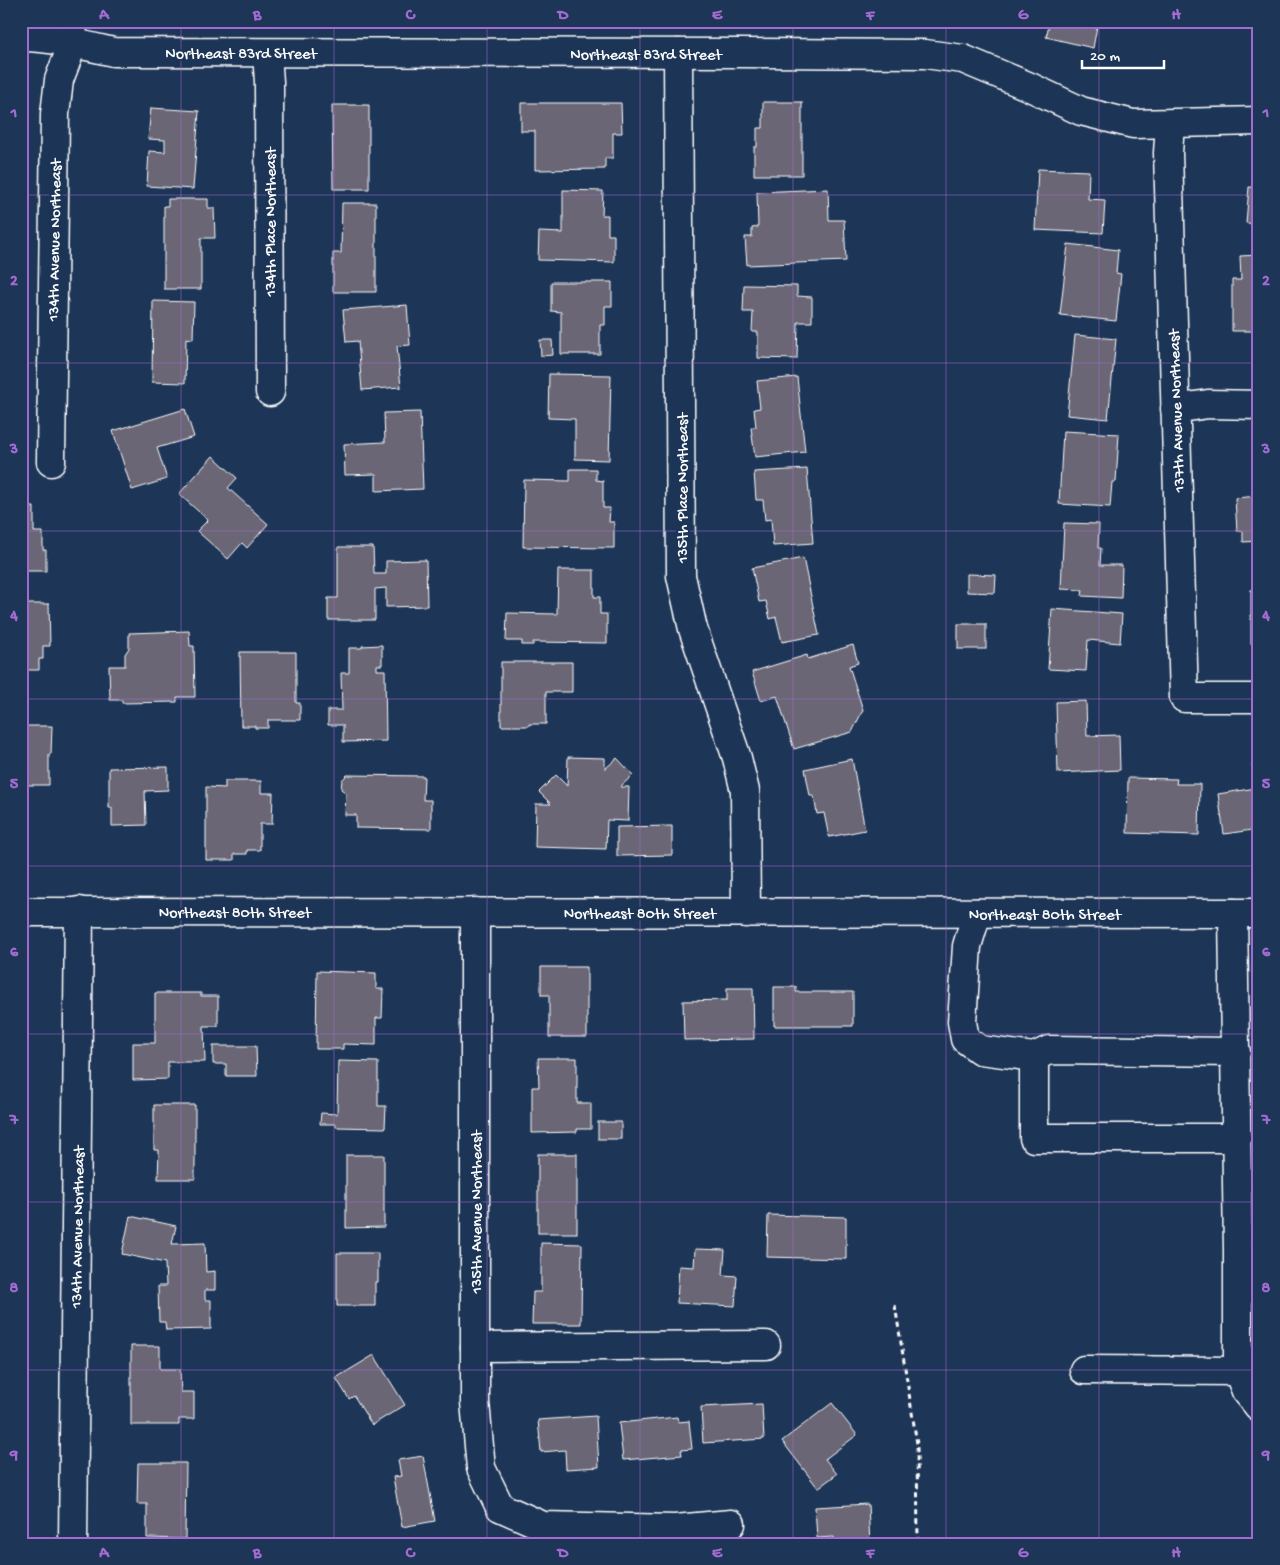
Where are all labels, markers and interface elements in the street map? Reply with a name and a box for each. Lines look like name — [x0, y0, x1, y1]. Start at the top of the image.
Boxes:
text: A — [98, 7, 110, 26]
text: B — [252, 7, 262, 26]
text: C — [405, 7, 416, 26]
text: D — [556, 7, 569, 26]
text: E — [712, 7, 723, 26]
text: F — [865, 7, 876, 26]
text: G — [1018, 7, 1029, 26]
text: H — [1171, 7, 1181, 26]
scale bar — [1082, 38, 1165, 70]
street label: Northeast 83rd Street — [165, 46, 318, 65]
street label: Northeast 83rd Street — [570, 47, 723, 66]
text: 20 m — [1090, 48, 1120, 66]
text: 1 — [10, 105, 17, 124]
text: 1 — [1262, 105, 1269, 124]
street label: 134th Place Northeast — [263, 146, 282, 298]
street label: 134th Avenue Northeast — [46, 157, 67, 322]
text: 2 — [10, 273, 18, 292]
text: 2 — [1262, 273, 1270, 292]
street label: 137th Avenue Northeast — [1166, 328, 1191, 494]
street label: 135th Place Northeast — [675, 412, 694, 564]
text: 3 — [9, 441, 18, 460]
text: 3 — [1261, 441, 1270, 460]
text: 4 — [9, 608, 18, 627]
text: 4 — [1261, 608, 1270, 627]
text: 5 — [10, 776, 19, 795]
text: 5 — [1262, 776, 1271, 795]
street label: Northeast 80th Street — [159, 905, 313, 924]
street label: Northeast 80th Street — [564, 906, 718, 925]
street label: Northeast 80th Street — [969, 907, 1123, 926]
text: 6 — [10, 944, 19, 963]
text: 6 — [1262, 944, 1271, 963]
text: 7 — [9, 1112, 19, 1131]
text: 7 — [1261, 1112, 1271, 1131]
street label: 135th Avenue Northeast — [469, 1129, 488, 1295]
street label: 134th Avenue Northeast — [69, 1144, 90, 1309]
text: 8 — [10, 1280, 19, 1299]
text: 8 — [1262, 1280, 1271, 1299]
text: 9 — [9, 1447, 18, 1466]
text: 9 — [1261, 1447, 1270, 1466]
text: A — [98, 1545, 110, 1564]
text: B — [252, 1545, 262, 1564]
text: C — [405, 1545, 416, 1564]
text: D — [556, 1545, 569, 1564]
text: E — [712, 1545, 723, 1564]
text: F — [865, 1545, 876, 1564]
text: G — [1018, 1545, 1029, 1564]
text: H — [1171, 1545, 1181, 1564]

